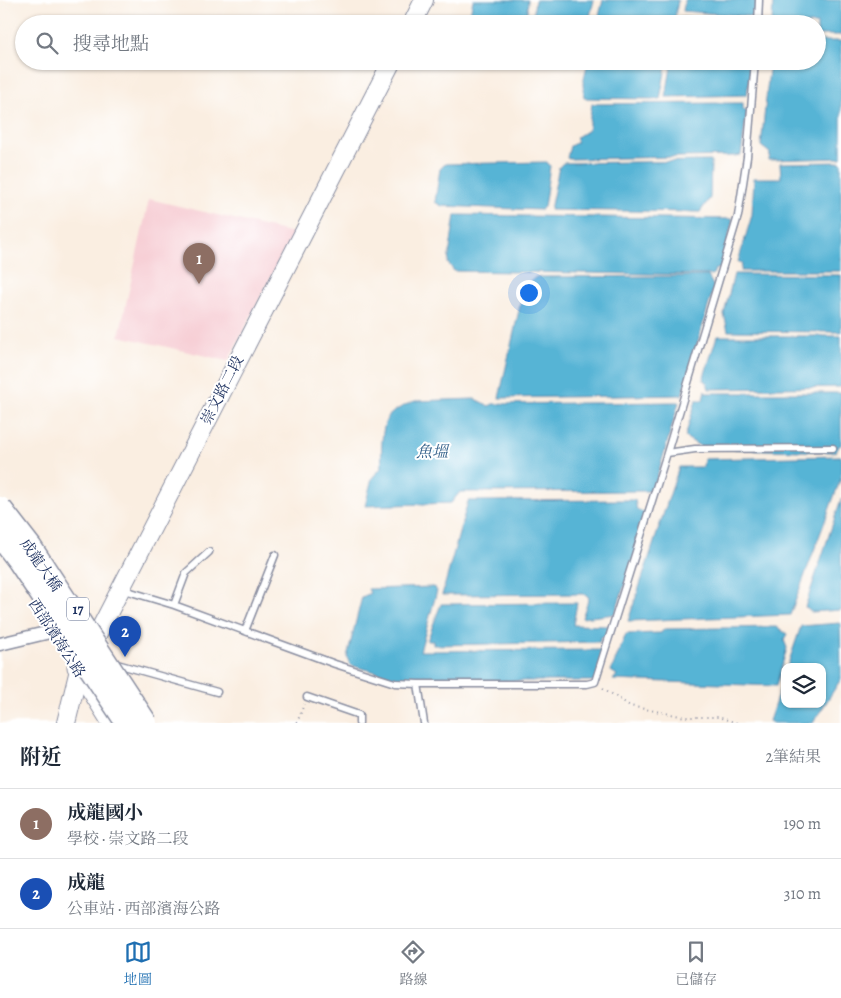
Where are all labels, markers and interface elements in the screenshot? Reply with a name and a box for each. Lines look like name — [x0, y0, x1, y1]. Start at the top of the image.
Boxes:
search box — [15, 15, 826, 70]
icon: search — [33, 29, 61, 57]
text: 搜尋地點 — [73, 31, 149, 57]
pin: 1 — [183, 243, 215, 284]
your location — [516, 280, 542, 306]
street label: 崇文路二段 — [196, 352, 248, 428]
water label: 魚塭 — [416, 441, 450, 463]
street label: 成龍大橋 — [16, 535, 66, 595]
street label: 西部濱海公路 — [24, 595, 90, 681]
road number: 17 — [67, 598, 89, 620]
pin: 2 — [109, 616, 141, 657]
map controls — [781, 663, 826, 708]
button: layers — [781, 663, 826, 708]
text: 附近 — [20, 743, 62, 771]
text: 2筆結果 — [765, 746, 821, 768]
text: 成龍國小 — [67, 800, 143, 826]
text: 1 — [33, 813, 39, 835]
text: 190 m — [783, 813, 821, 835]
text: 學校 · 崇文路二段 — [67, 828, 189, 850]
text: 成龍 — [67, 870, 105, 896]
text: 2 — [32, 883, 40, 905]
text: 310 m — [784, 883, 821, 905]
text: 公車站 · 西部濱海公路 — [67, 898, 221, 920]
tab: 地圖 — [124, 938, 152, 989]
tab: 路線 — [399, 938, 427, 989]
tab: 已儲存 — [675, 938, 717, 989]

